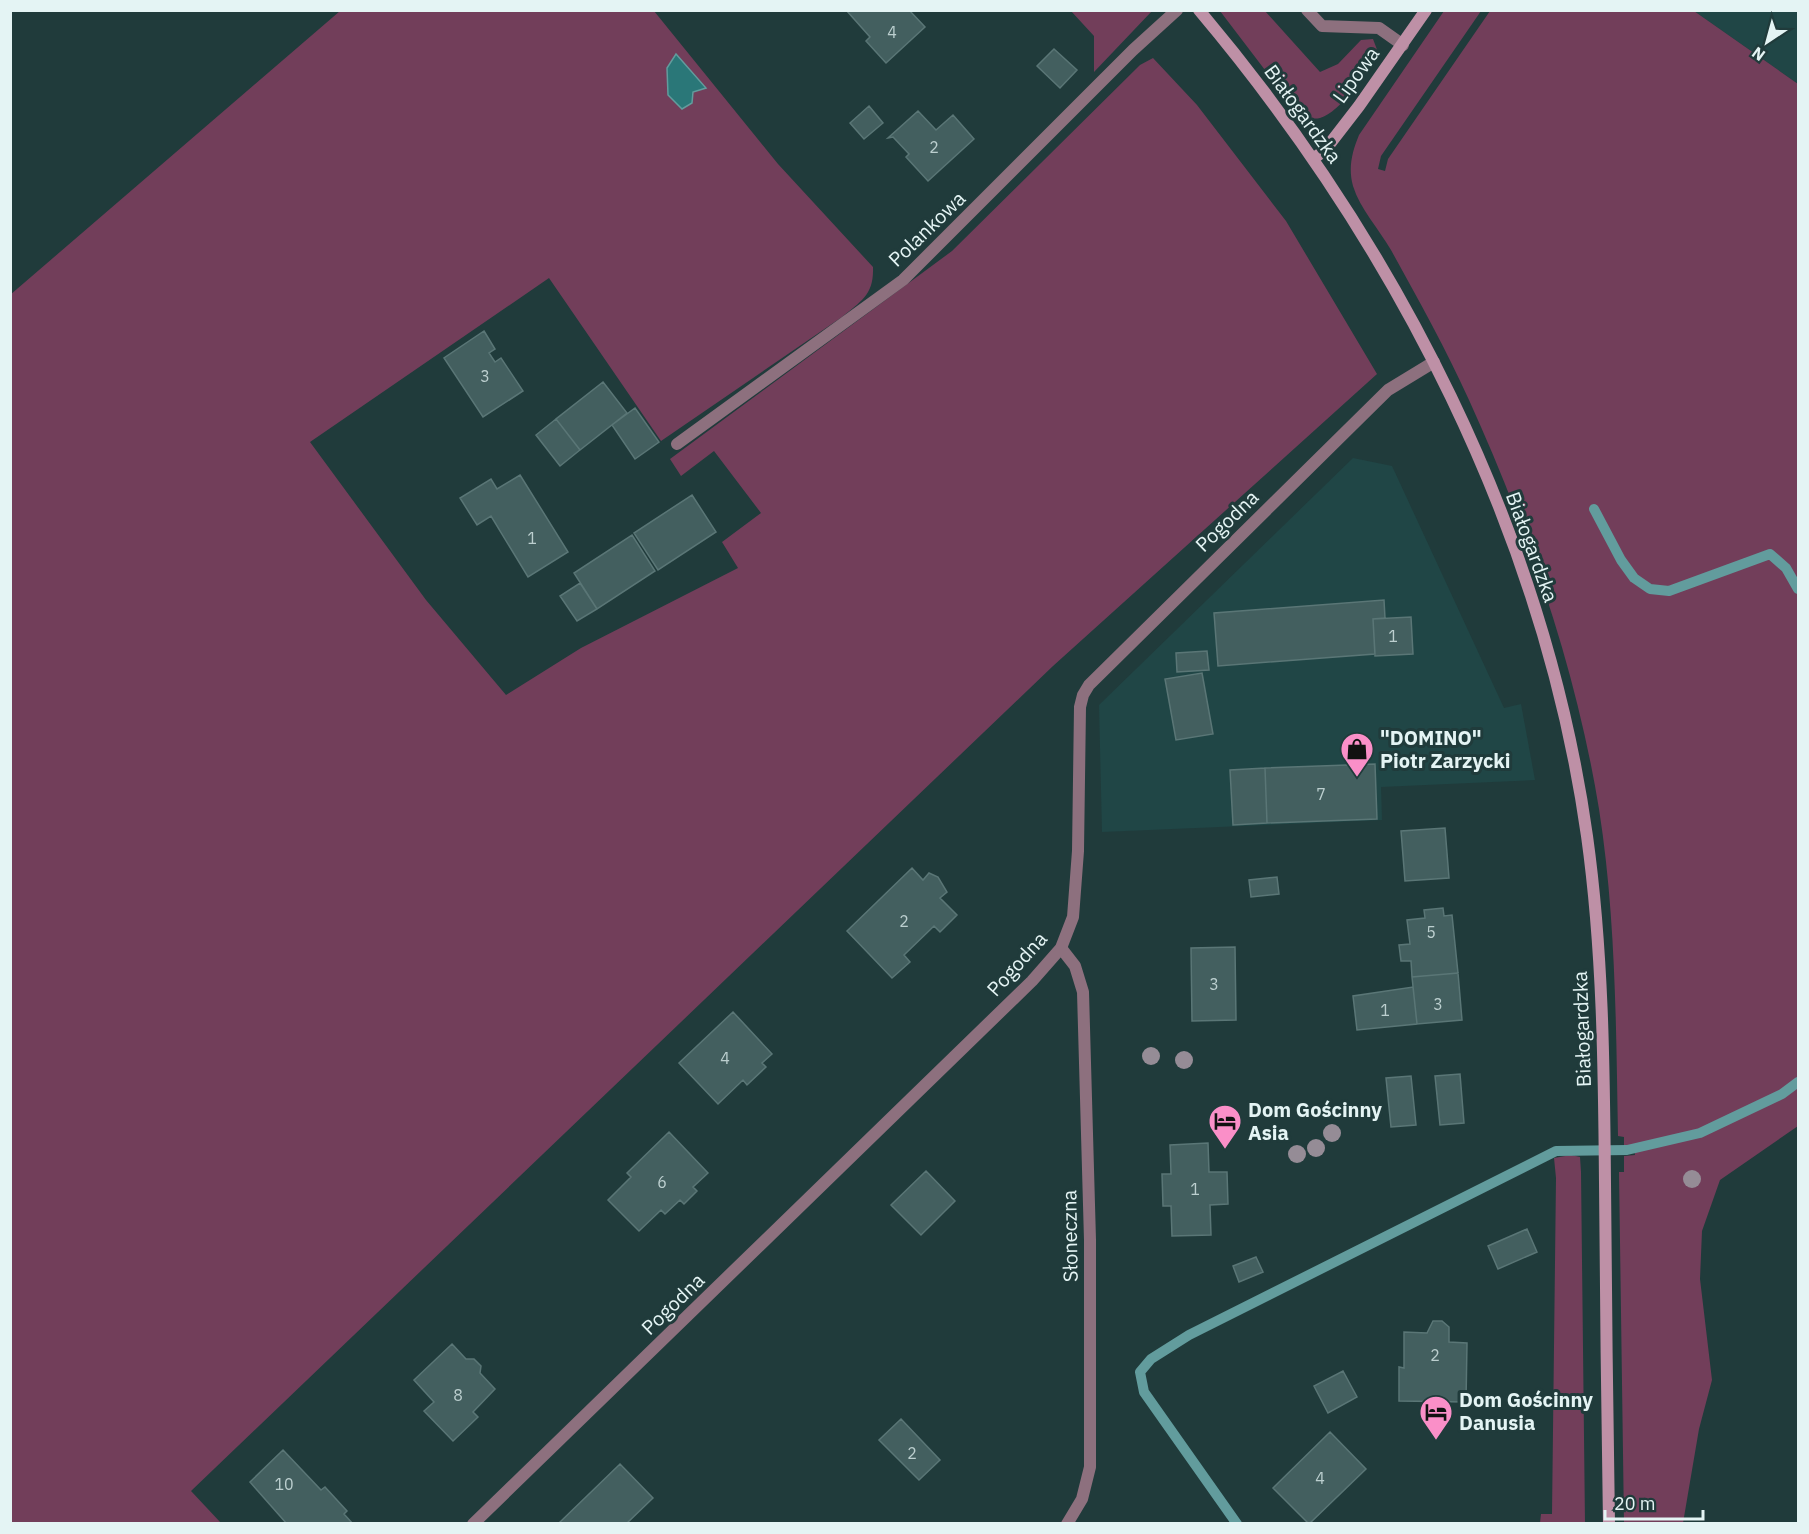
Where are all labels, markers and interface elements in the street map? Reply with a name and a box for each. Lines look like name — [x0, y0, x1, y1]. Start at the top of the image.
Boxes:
north arrow — [1737, 12, 1797, 72]
house number: 4 — [887, 22, 897, 42]
street label: Lipowa — [1326, 41, 1385, 108]
text: N — [1748, 43, 1769, 66]
street label: Białogardzka — [1258, 59, 1349, 169]
house number: 2 — [929, 137, 939, 157]
street label: Polankowa — [882, 185, 971, 272]
house number: 3 — [480, 366, 490, 386]
street label: Pogodna — [1189, 484, 1264, 558]
street label: Białogardzka — [1500, 488, 1565, 606]
house number: 1 — [527, 528, 537, 548]
house number: 1 — [1388, 626, 1398, 646]
place label: "DOMINO" Piotr Zarzycki — [1380, 724, 1511, 774]
shop icon: "DOMINO" Piotr Zarzycki — [1339, 731, 1375, 778]
house number: 7 — [1316, 784, 1326, 804]
house number: 2 — [899, 911, 909, 931]
house number: 5 — [1426, 922, 1436, 942]
street label: Pogodna — [980, 925, 1053, 1002]
street label: Białogardzka — [1566, 970, 1597, 1087]
house number: 3 — [1209, 974, 1219, 994]
house number: 3 — [1433, 994, 1443, 1014]
house number: 1 — [1380, 1000, 1390, 1020]
house number: 4 — [720, 1048, 730, 1068]
place label: Dom Gościnny Asia — [1248, 1096, 1382, 1146]
hotel icon: Dom Gościnny Asia — [1207, 1103, 1243, 1150]
house number: 6 — [657, 1172, 667, 1192]
house number: 1 — [1190, 1179, 1200, 1199]
street label: Słoneczna — [1055, 1189, 1084, 1282]
street label: Pogodna — [635, 1267, 710, 1341]
house number: 2 — [1430, 1345, 1440, 1365]
house number: 8 — [453, 1385, 463, 1405]
place label: Dom Gościnny Danusia — [1459, 1386, 1593, 1436]
hotel icon: Dom Gościnny Danusia — [1418, 1394, 1454, 1441]
house number: 2 — [907, 1443, 917, 1463]
house number: 4 — [1315, 1468, 1325, 1488]
house number: 10 — [274, 1474, 294, 1494]
scale bar — [1605, 1483, 1702, 1521]
text: 20 m — [1614, 1492, 1656, 1515]

